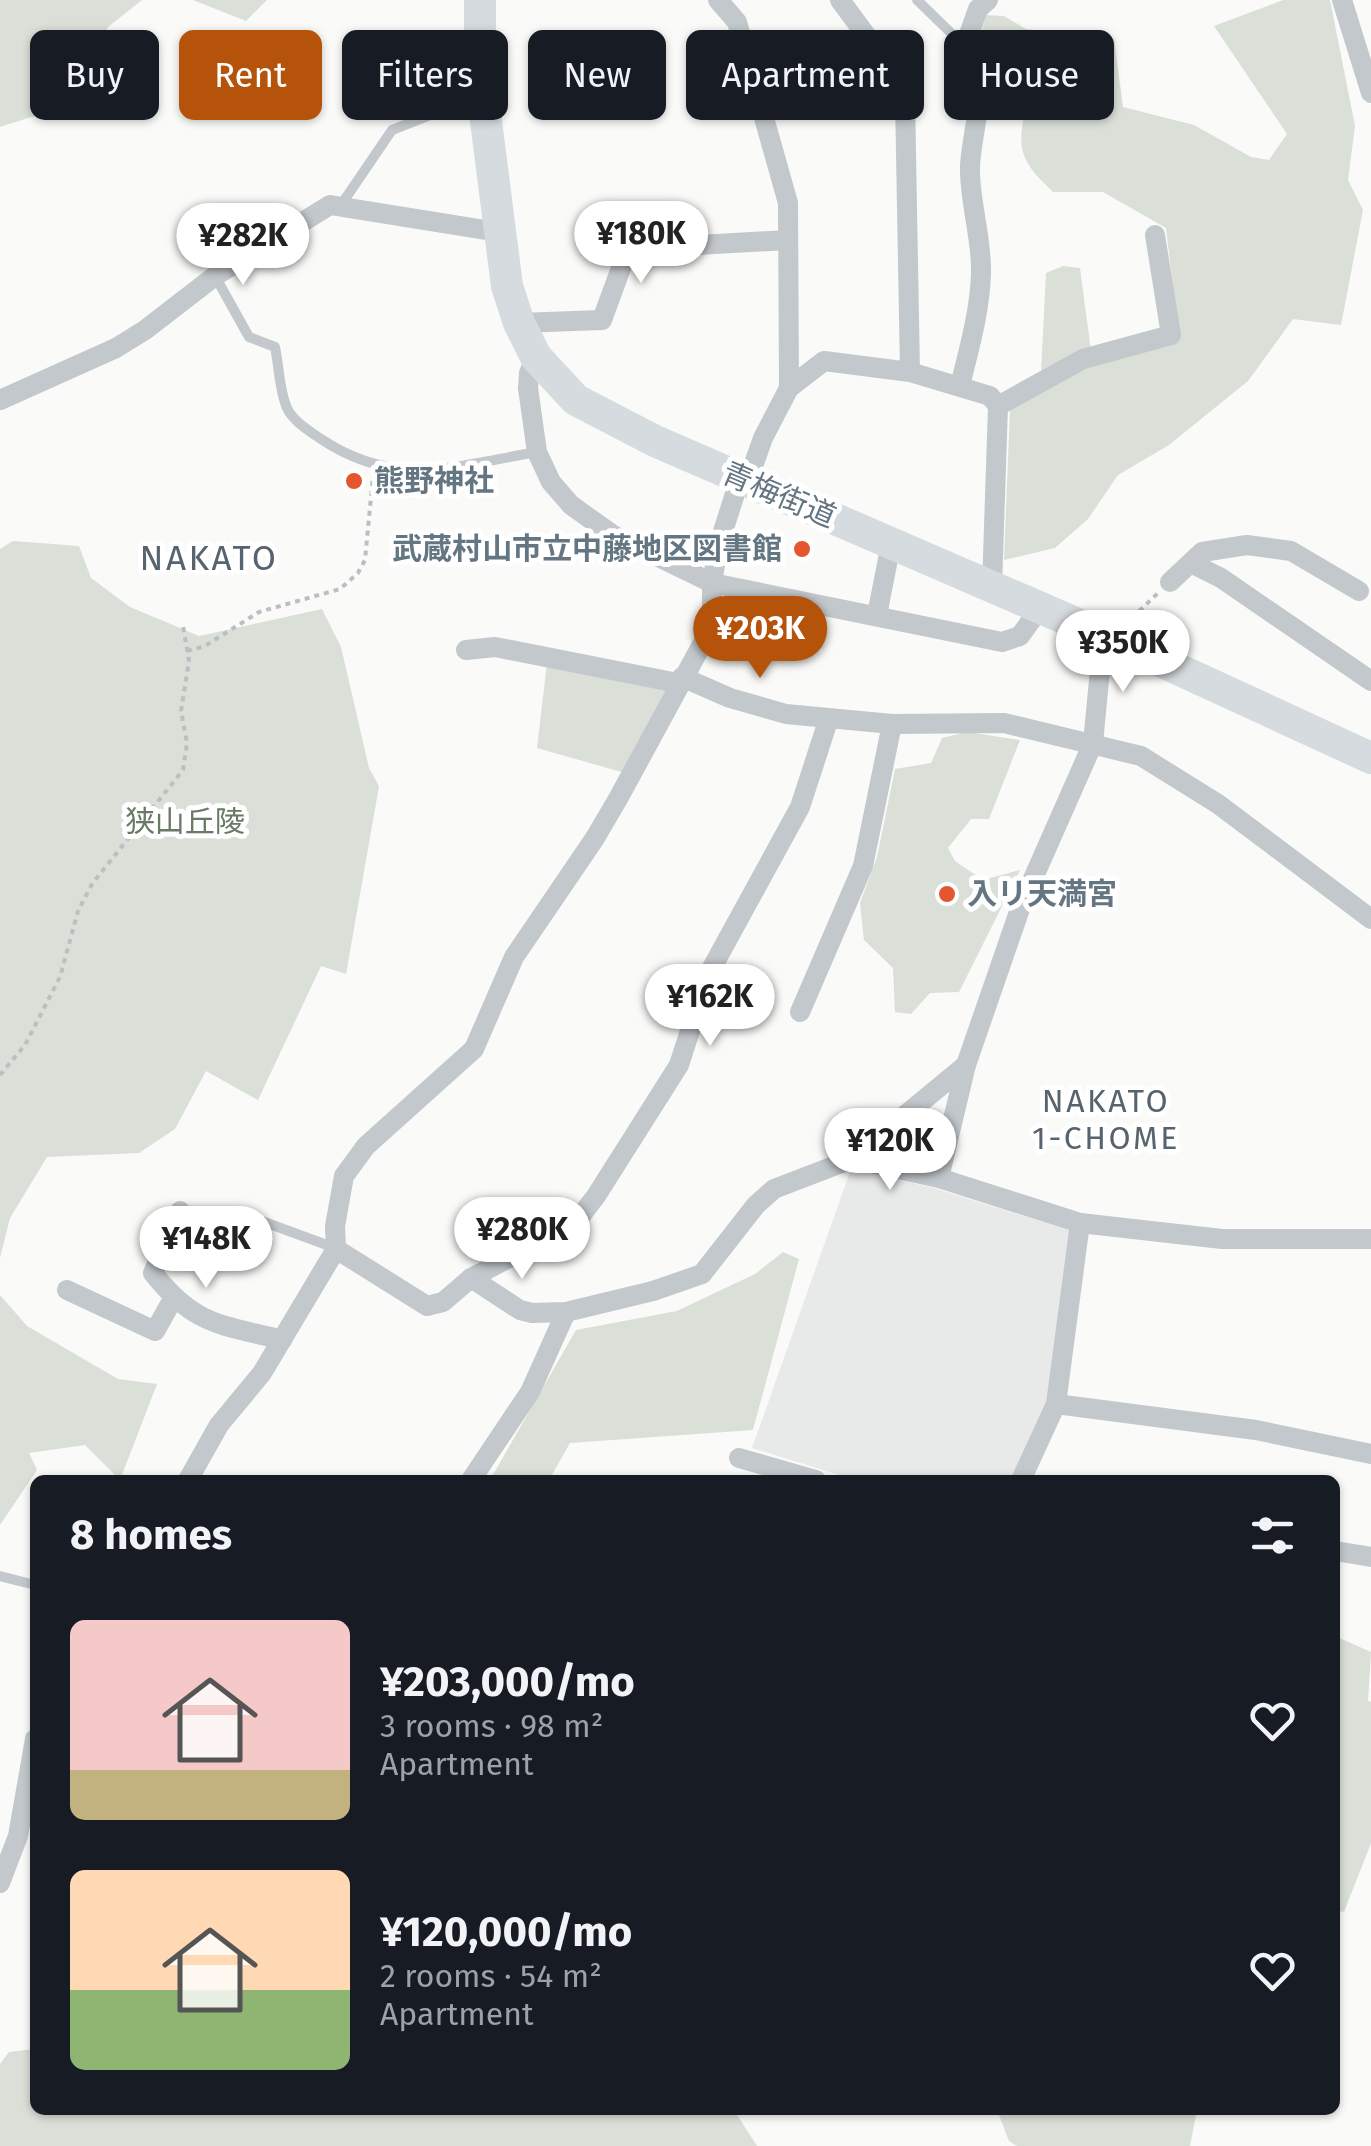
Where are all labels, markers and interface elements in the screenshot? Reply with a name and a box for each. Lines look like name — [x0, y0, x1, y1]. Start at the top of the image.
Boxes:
chip: Buy — [30, 30, 159, 120]
chip: Rent — [179, 30, 322, 120]
chip: Filters — [342, 30, 508, 120]
chip: New — [528, 30, 666, 120]
chip: Apartment — [686, 30, 924, 120]
chip: House — [944, 30, 1114, 120]
pin: ¥180K — [571, 201, 711, 286]
pin: ¥282K — [173, 203, 313, 288]
text: ¥180K — [596, 214, 686, 252]
text: ¥282K — [198, 216, 288, 254]
street label: 青梅街道 — [717, 455, 841, 535]
place label: 熊野神社 — [374, 463, 494, 499]
marker: 熊野神社 — [343, 470, 365, 492]
place label: 武蔵村山市立中藤地区図書館 — [392, 531, 782, 567]
district label: NAKATO — [140, 537, 278, 579]
marker: 武蔵村山市立中藤地区図書館 — [791, 538, 813, 560]
pin: ¥203K — [690, 596, 830, 681]
text: ¥203K — [715, 609, 805, 647]
pin: ¥350K — [1053, 610, 1193, 695]
text: ¥350K — [1078, 623, 1168, 661]
park label: 狭山丘陵 — [125, 804, 245, 840]
place label: 入リ天満宮 — [967, 876, 1117, 912]
marker: 入リ天満宮 — [936, 883, 958, 905]
pin: ¥162K — [640, 964, 780, 1049]
text: ¥162K — [667, 977, 753, 1015]
district label: NAKATO 1-CHOME — [1032, 1082, 1180, 1157]
pin: ¥120K — [820, 1108, 960, 1193]
text: ¥120K — [846, 1121, 934, 1159]
pin: ¥280K — [452, 1197, 592, 1282]
pin: ¥148K — [136, 1206, 276, 1291]
text: ¥280K — [476, 1210, 568, 1248]
text: ¥148K — [162, 1219, 251, 1257]
icon: filters — [1245, 1508, 1300, 1563]
text: 8 homes — [70, 1510, 232, 1560]
text: ¥203,000/mo — [380, 1657, 635, 1707]
icon: home — [150, 1660, 270, 1780]
icon: heart — [1245, 1693, 1300, 1748]
text: 3 rooms · 98 m² — [380, 1707, 603, 1745]
text: Apartment — [380, 1745, 534, 1783]
text: ¥120,000/mo — [380, 1907, 632, 1957]
icon: home — [150, 1910, 270, 2030]
icon: heart — [1245, 1943, 1300, 1998]
text: 2 rooms · 54 m² — [380, 1957, 602, 1995]
text: Apartment — [380, 1995, 534, 2033]

